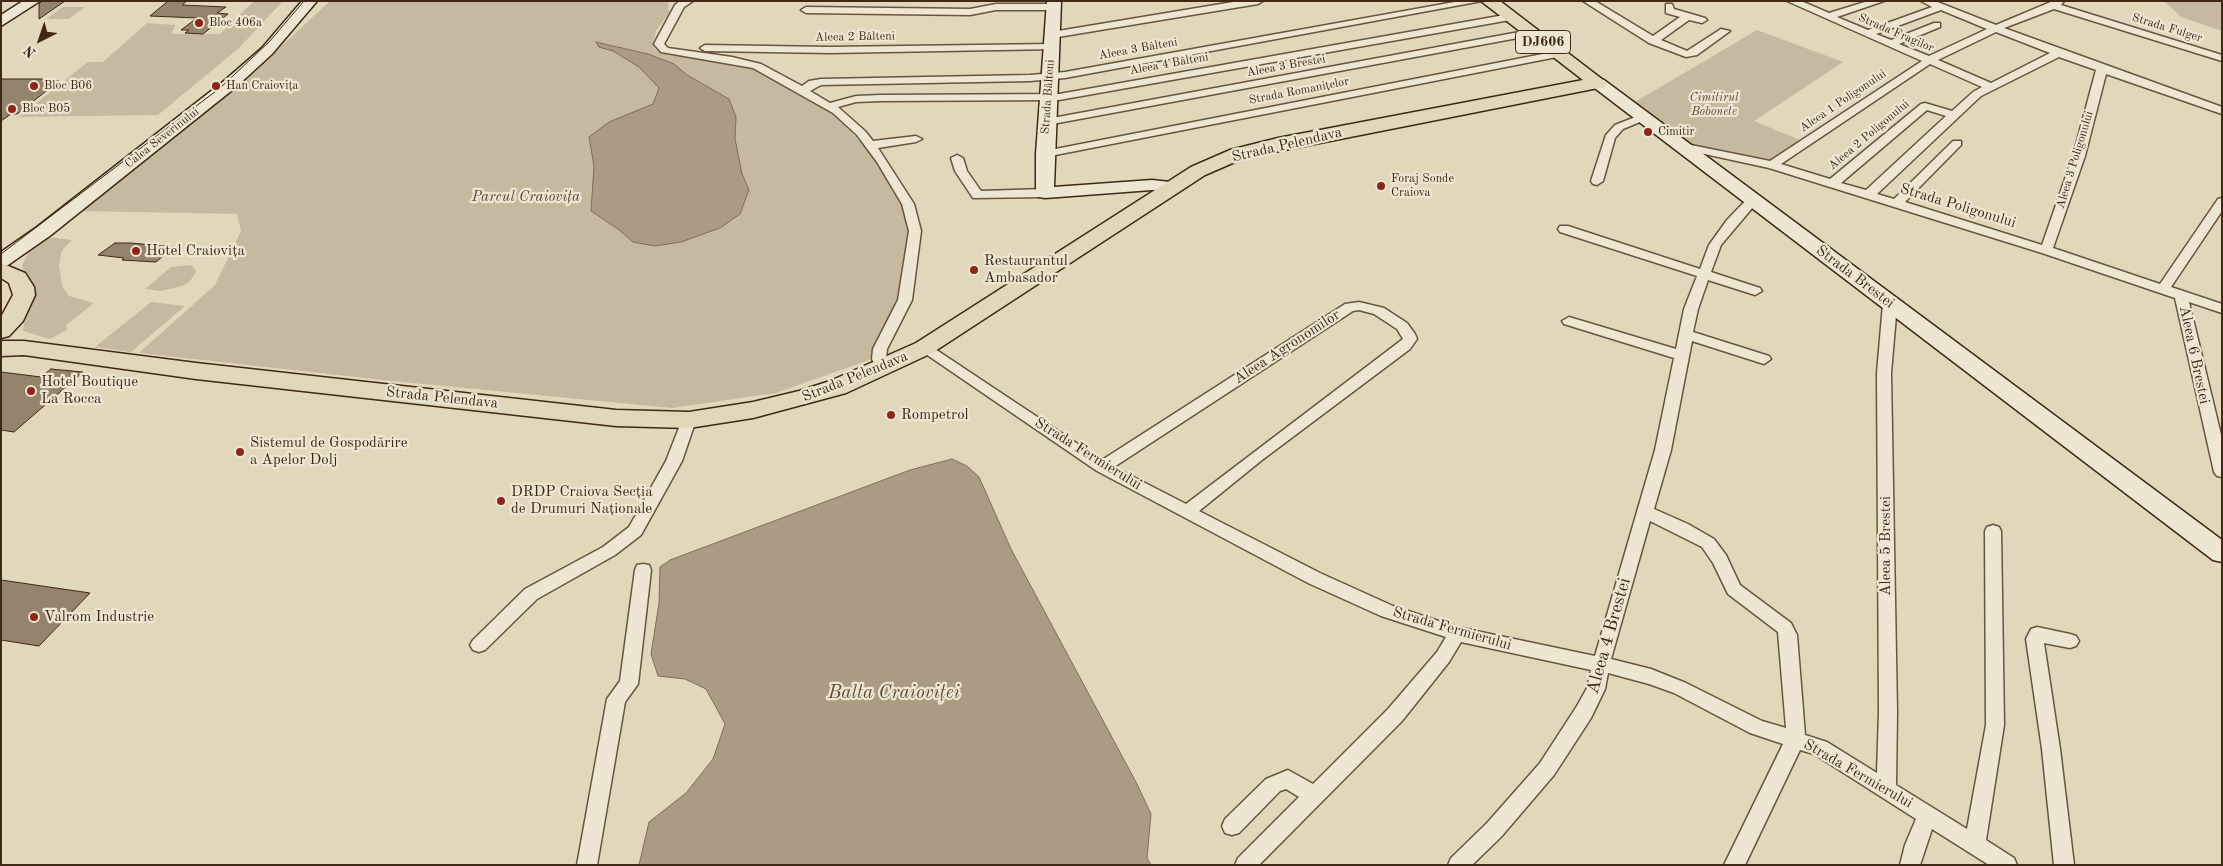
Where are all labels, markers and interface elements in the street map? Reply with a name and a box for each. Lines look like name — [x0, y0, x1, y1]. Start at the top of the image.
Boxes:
street label: Strada Fulger — [2130, 10, 2204, 46]
street label: Strada Fragilor — [1856, 11, 1936, 55]
north arrow — [15, 15, 65, 65]
place label: Bloc 406a — [209, 16, 262, 30]
marker: Bloc 406a — [193, 17, 205, 29]
street label: Aleea 2 Bâlteni — [815, 29, 895, 45]
road number: DJ606 — [1516, 31, 1570, 54]
street label: Aleea 3 Bâlteni — [1097, 35, 1179, 63]
text: N — [22, 43, 39, 60]
street label: Aleea 4 Bâlteni — [1128, 50, 1210, 78]
street label: Aleea 3 Brestei — [1245, 52, 1327, 80]
street label: Strada Bâlteni — [1038, 59, 1058, 135]
street label: Aleea 1 Poligonului — [1797, 67, 1889, 135]
street label: Strada Romanițelor — [1248, 74, 1350, 108]
place label: Bloc B06 — [44, 79, 92, 93]
place label: Han Craiovița — [226, 79, 299, 93]
marker: Bloc B06 — [28, 80, 40, 92]
marker: Han Craiovița — [210, 80, 222, 92]
park label: Cimitirul Bobonete — [1689, 91, 1739, 119]
street label: Aleea 2 Poligonului — [1826, 97, 1912, 173]
place label: Bloc B05 — [22, 102, 70, 116]
marker: Bloc B05 — [6, 103, 18, 115]
street label: Calea Severinului — [122, 105, 202, 171]
street label: Aleea 3 Poligonului — [2053, 109, 2097, 211]
street label: Strada Pelendava — [1230, 124, 1344, 166]
place label: Cimitir — [1658, 125, 1694, 139]
marker: Cimitir — [1642, 126, 1654, 138]
place label: Foraj Sonde Craiova — [1391, 172, 1454, 200]
marker: Foraj Sonde Craiova — [1375, 180, 1387, 192]
street label: Strada Poligonului — [1898, 180, 2018, 232]
park label: Parcul Craiovița — [472, 188, 580, 206]
place label: Hotel Craiovița — [146, 242, 245, 260]
street label: Strada Brestei — [1812, 242, 1898, 312]
marker: Hotel Craiovița — [130, 245, 142, 257]
place label: Restaurantul Ambasador — [984, 252, 1068, 287]
marker: Restaurantul Ambasador — [968, 264, 980, 276]
street label: Aleea 6 Brestei — [2175, 304, 2213, 406]
street label: Aleea Agronomilor — [1230, 306, 1344, 388]
street label: Strada Pelendava — [799, 348, 911, 406]
place label: Hotel Boutique La Rocca — [41, 373, 138, 408]
street label: Strada Pelendava — [385, 383, 499, 413]
marker: Hotel Boutique La Rocca — [25, 385, 37, 397]
place label: Rompetrol — [901, 406, 969, 424]
marker: Rompetrol — [885, 409, 897, 421]
street label: Strada Fermierului — [1031, 414, 1145, 494]
place label: Sistemul de Gospodărire a Apelor Dolj — [250, 434, 408, 469]
marker: Sistemul de Gospodărire a Apelor Dolj — [234, 446, 246, 458]
place label: DRDP Craiova Secția de Drumuri Naționale — [511, 483, 653, 518]
marker: DRDP Craiova Secția de Drumuri Naționale — [495, 495, 507, 507]
street label: Aleea 5 Brestei — [1877, 496, 1895, 596]
street label: Aleea 4 Brestei — [1582, 575, 1636, 697]
street label: Strada Fermierului — [1391, 603, 1513, 655]
place label: Valrom Industrie — [44, 608, 154, 626]
marker: Valrom Industrie — [28, 611, 40, 623]
water label: Balta Craioviței — [828, 682, 960, 704]
street label: Strada Fermierului — [1800, 736, 1916, 812]

